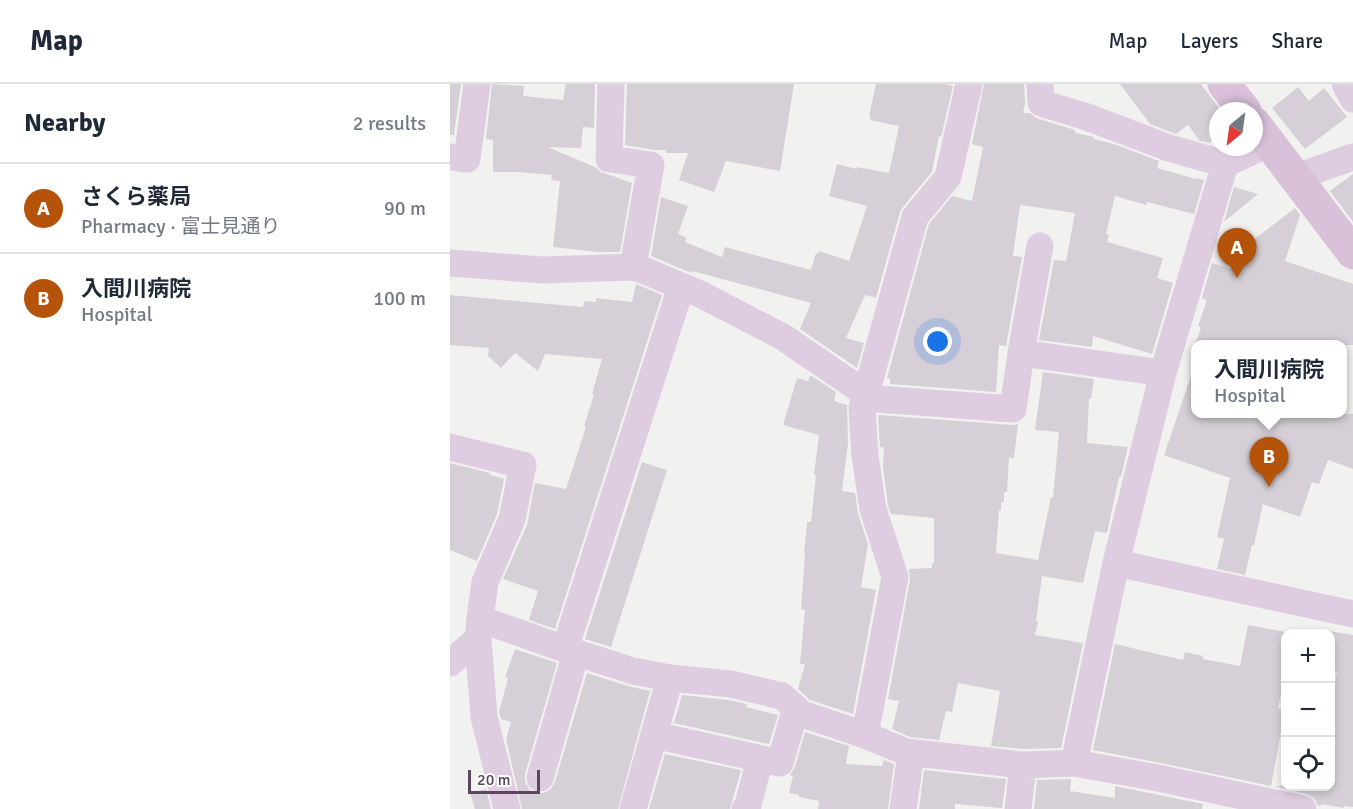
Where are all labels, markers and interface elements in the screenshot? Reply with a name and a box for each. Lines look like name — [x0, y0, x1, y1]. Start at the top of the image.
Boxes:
text: Map — [30, 24, 83, 58]
text: Map — [1109, 28, 1147, 54]
text: Layers — [1180, 28, 1238, 54]
text: Share — [1271, 28, 1323, 54]
north arrow — [1209, 102, 1263, 156]
text: Nearby — [24, 107, 105, 139]
text: 2 results — [353, 111, 426, 136]
text: さくら薬局 — [81, 183, 191, 210]
text: A — [37, 196, 50, 221]
text: 90 m — [384, 196, 426, 221]
text: Pharmacy · 富士見通り — [81, 214, 280, 239]
pin: A — [1218, 228, 1256, 278]
text: 入間川病院 — [81, 275, 191, 302]
text: B — [37, 286, 50, 311]
text: 100 m — [373, 286, 426, 311]
text: Hospital — [81, 302, 153, 327]
your location — [923, 327, 952, 356]
popup — [1191, 340, 1347, 418]
text: 入間川病院 — [1214, 356, 1324, 383]
text: Hospital — [1214, 383, 1286, 408]
pin: B — [1250, 438, 1288, 487]
map controls — [1281, 629, 1335, 791]
button: + — [1281, 629, 1335, 683]
button: − — [1281, 683, 1335, 737]
button: locate — [1281, 737, 1335, 791]
scale bar — [468, 767, 540, 794]
text: 20 m — [477, 770, 511, 790]

